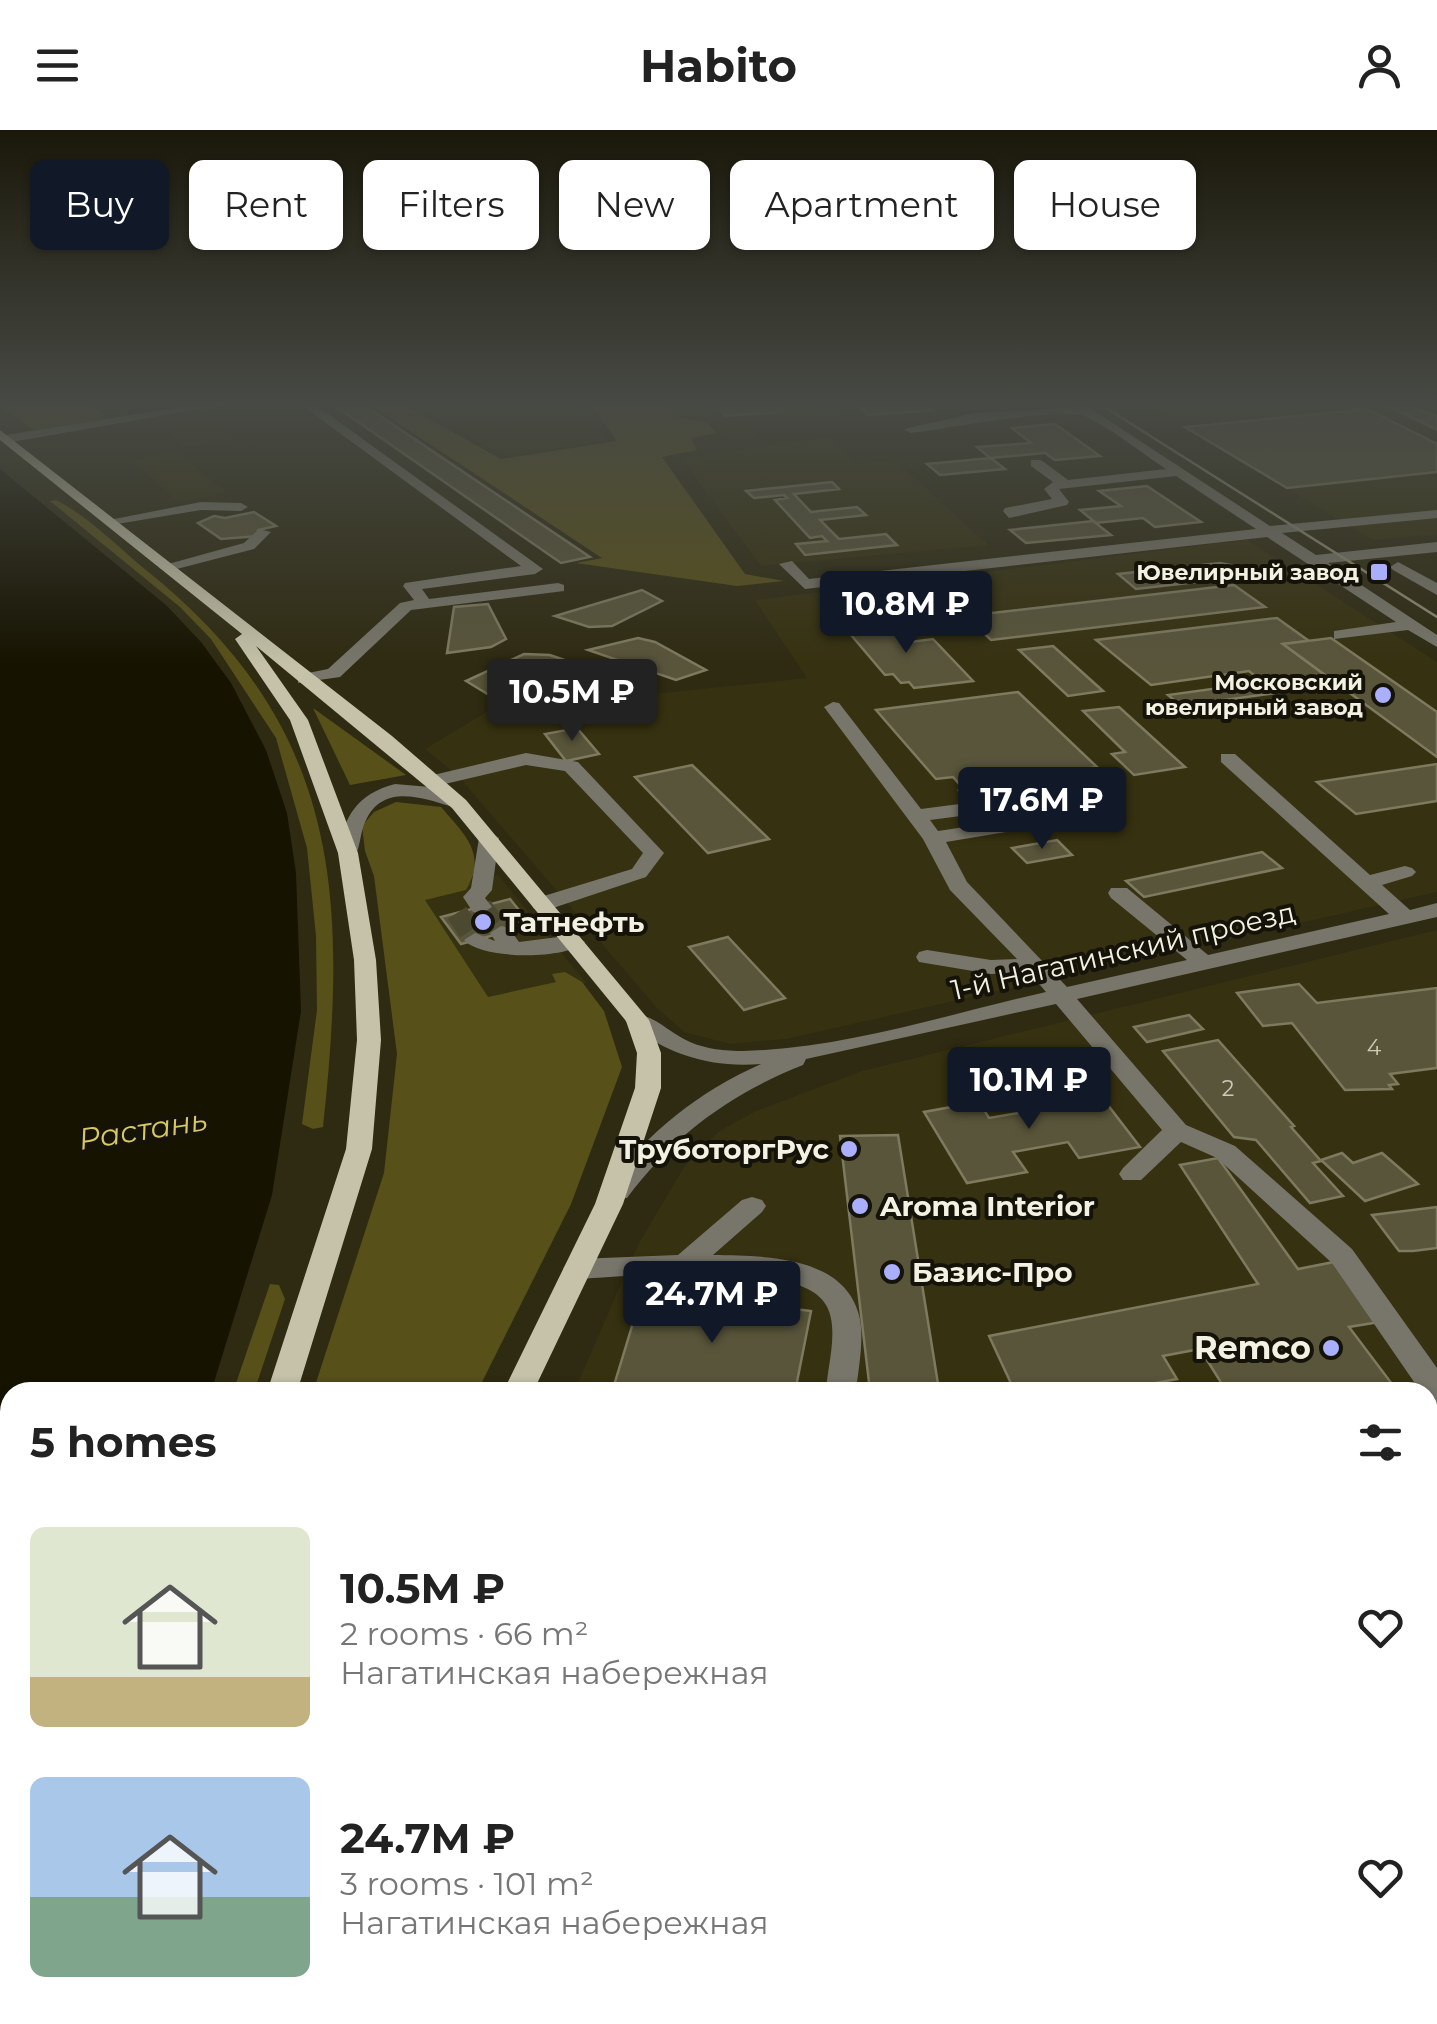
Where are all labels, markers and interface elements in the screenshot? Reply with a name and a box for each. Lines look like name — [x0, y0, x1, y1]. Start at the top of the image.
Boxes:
icon: menu — [30, 38, 85, 93]
text: Habito — [640, 38, 797, 93]
icon: person — [1352, 38, 1407, 93]
chip: Buy — [30, 160, 169, 250]
chip: Rent — [189, 160, 343, 250]
chip: Filters — [363, 160, 539, 250]
chip: New — [559, 160, 710, 250]
chip: Apartment — [730, 160, 994, 250]
chip: House — [1014, 160, 1196, 250]
place label: Ювелирный завод — [1136, 559, 1359, 586]
marker: Ювелирный завод — [1368, 561, 1390, 583]
pin: 10.8M ₽ — [814, 571, 998, 656]
text: 10.8M ₽ — [842, 584, 970, 623]
pin: 10.5M ₽ — [480, 659, 664, 744]
place label: Московский ювелирный завод — [1145, 669, 1363, 721]
text: 10.5M ₽ — [509, 672, 635, 711]
marker: Московский ювелирный завод — [1372, 684, 1394, 706]
pin: 17.6M ₽ — [950, 767, 1134, 852]
text: 17.6M ₽ — [980, 780, 1104, 819]
street label: 1-й Нагатинский проезд — [948, 895, 1298, 1007]
place label: Татнефть — [503, 905, 645, 939]
marker: Татнефть — [472, 911, 494, 933]
house number: 4 — [1367, 1034, 1382, 1061]
pin: 10.1M ₽ — [937, 1047, 1121, 1132]
text: 10.1M ₽ — [970, 1060, 1088, 1099]
house number: 2 — [1222, 1075, 1234, 1102]
water label: Растань — [76, 1101, 210, 1158]
place label: ТруботоргРус — [619, 1132, 829, 1166]
marker: ТруботоргРус — [838, 1138, 860, 1160]
place label: Aroma Interior — [879, 1189, 1095, 1223]
marker: Aroma Interior — [849, 1195, 871, 1217]
place label: Базис-Про — [912, 1255, 1073, 1289]
pin: 24.7M ₽ — [620, 1261, 804, 1346]
marker: Базис-Про — [881, 1261, 903, 1283]
text: 24.7M ₽ — [645, 1274, 779, 1313]
place label: Remco — [1194, 1328, 1311, 1367]
marker: Remco — [1320, 1337, 1342, 1359]
icon: filters — [1353, 1415, 1408, 1470]
text: 5 homes — [30, 1416, 217, 1468]
text: 10.5M ₽ — [340, 1562, 505, 1614]
icon: home — [110, 1567, 230, 1687]
icon: heart — [1353, 1600, 1408, 1655]
text: 2 rooms · 66 m² — [340, 1614, 589, 1653]
text: Нагатинская набережная — [340, 1653, 769, 1692]
text: 24.7M ₽ — [340, 1812, 515, 1864]
icon: home — [110, 1817, 230, 1937]
icon: heart — [1353, 1850, 1408, 1905]
text: 3 rooms · 101 m² — [340, 1864, 594, 1903]
text: Нагатинская набережная — [340, 1903, 769, 1942]

